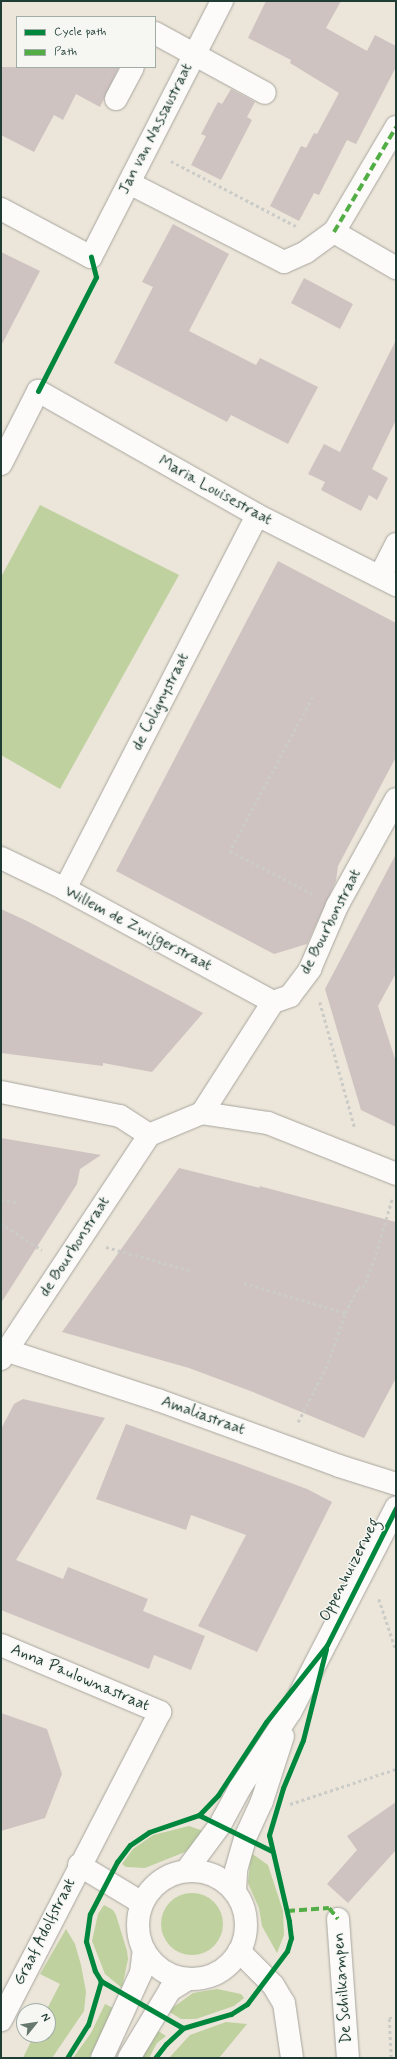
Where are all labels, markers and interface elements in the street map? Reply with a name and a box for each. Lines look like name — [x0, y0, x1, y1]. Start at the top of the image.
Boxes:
legend — [16, 16, 156, 68]
text: Cycle path — [54, 24, 106, 40]
text: Path — [54, 44, 77, 60]
street label: Jan van Nassaustraat — [114, 59, 198, 199]
street label: Maria Louisestraat — [155, 452, 275, 530]
street label: de Colignystraat — [128, 649, 194, 755]
street label: de Bourbonstraat — [297, 868, 365, 976]
street label: Willem de Zwijgerstraat — [63, 883, 213, 975]
street label: de Bourbonstraat — [37, 1195, 113, 1299]
street label: Amaliastraat — [158, 1392, 248, 1440]
street label: Oppenhuizerweg — [316, 1515, 384, 1625]
street label: Anna Paulownastraat — [12, 1642, 148, 1714]
street label: Graaf Adolfstraat — [10, 1875, 80, 1989]
street label: De Schilkampen — [330, 1932, 356, 2044]
north arrow — [16, 2003, 56, 2043]
text: N — [38, 2011, 53, 2024]

